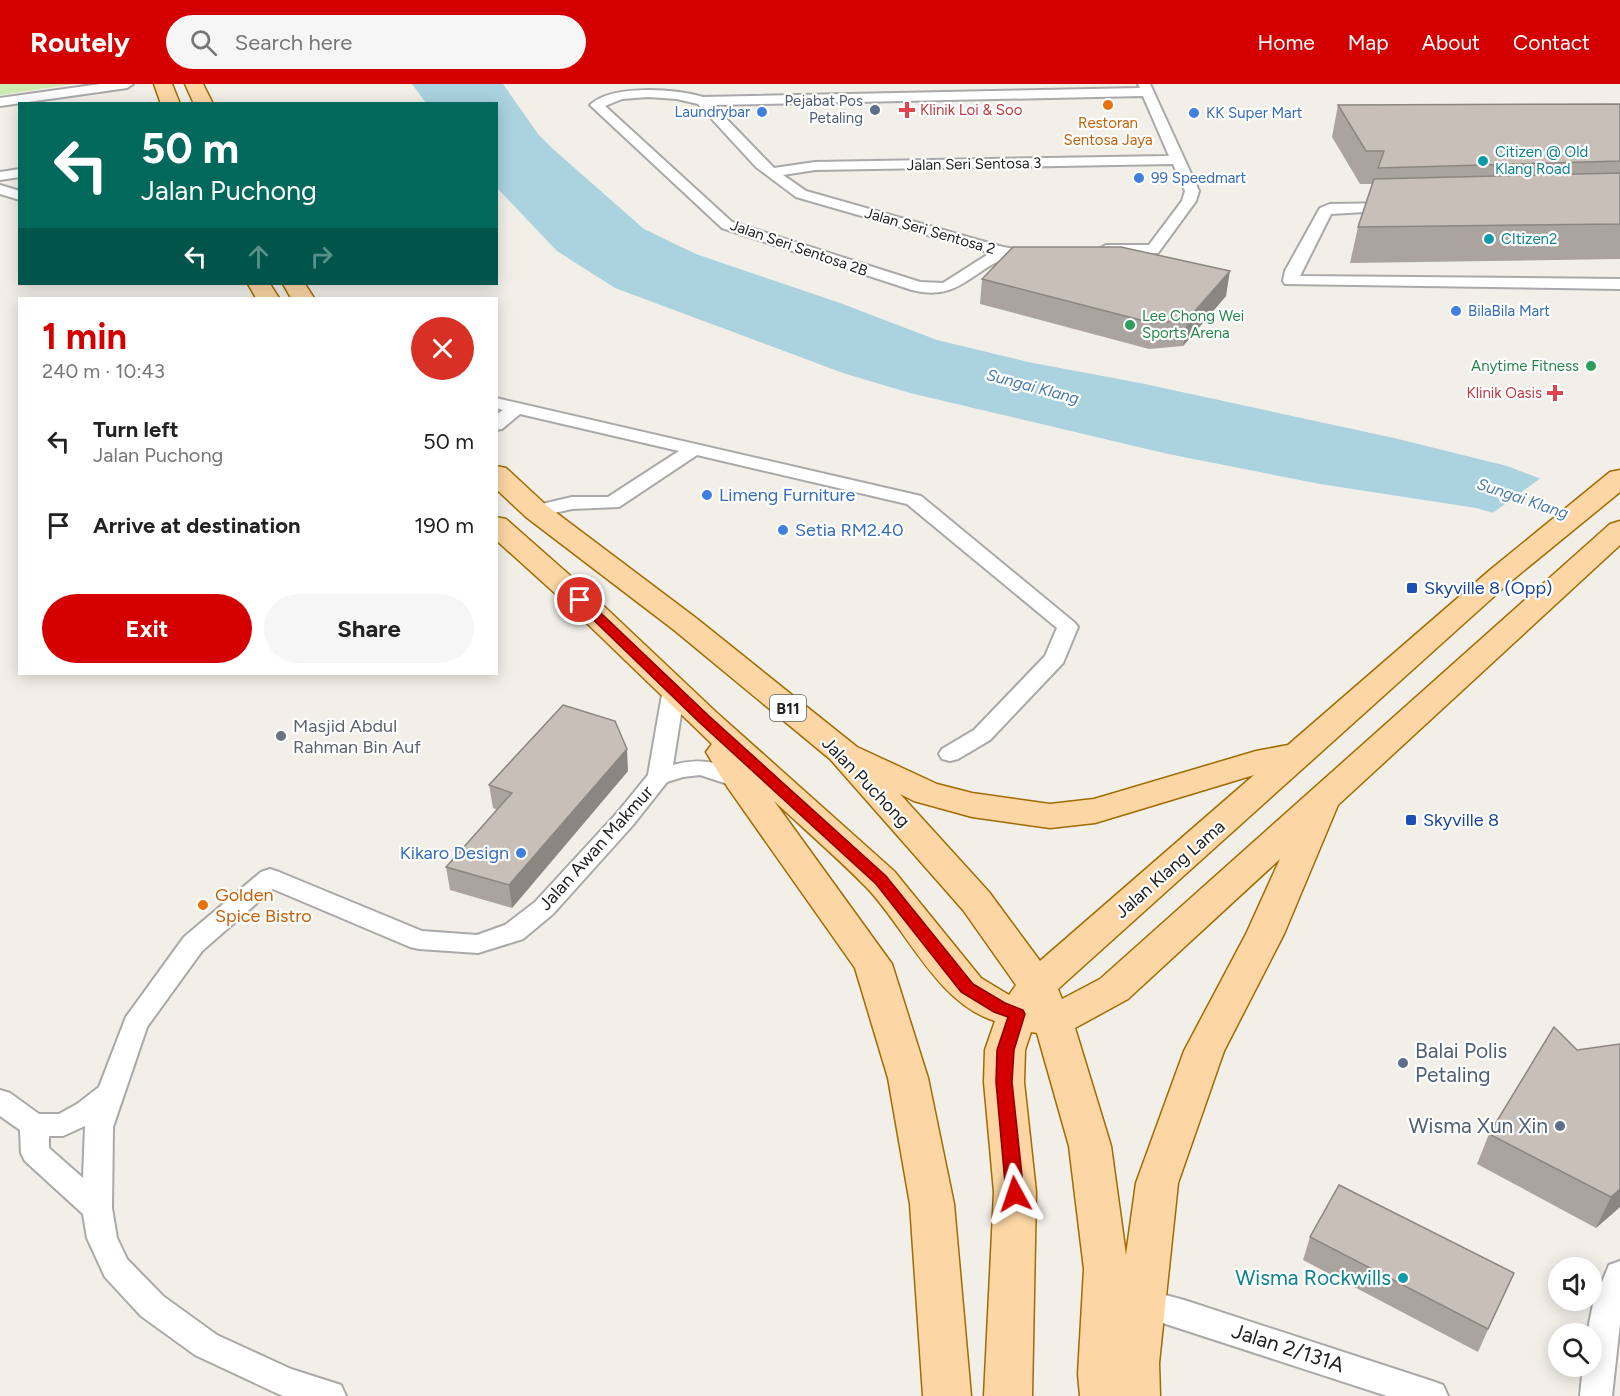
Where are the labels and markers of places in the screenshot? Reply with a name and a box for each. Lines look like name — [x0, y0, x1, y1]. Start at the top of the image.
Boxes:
place label: Pejabat Pos Petaling — [785, 92, 863, 127]
marker: Restoran Sentosa Jaya — [1101, 98, 1115, 112]
marker: Klinik Loi & Soo — [898, 101, 916, 119]
place label: Klinik Loi & Soo — [920, 101, 1023, 119]
place label: Laundrybar — [675, 103, 750, 121]
marker: Pejabat Pos Petaling — [868, 103, 882, 117]
place label: KK Super Mart — [1206, 104, 1303, 122]
marker: Laundrybar — [755, 105, 769, 119]
marker: KK Super Mart — [1187, 106, 1201, 120]
place label: Restoran Sentosa Jaya — [1063, 114, 1153, 149]
place label: Citizen @ Old Klang Road — [1495, 143, 1588, 178]
marker: Citizen @ Old Klang Road — [1476, 154, 1490, 168]
place label: 99 Speedmart — [1151, 169, 1246, 187]
marker: 99 Speedmart — [1132, 171, 1146, 185]
place label: CItizen2 — [1501, 230, 1557, 248]
marker: CItizen2 — [1482, 232, 1496, 246]
place label: BilaBila Mart — [1468, 302, 1550, 320]
marker: BilaBila Mart — [1449, 304, 1463, 318]
place label: Lee Chong Wei Sports Arena — [1142, 307, 1244, 342]
marker: Lee Chong Wei Sports Arena — [1123, 318, 1137, 332]
place label: Anytime Fitness — [1471, 357, 1579, 375]
marker: Anytime Fitness — [1584, 359, 1598, 373]
place label: Klinik Oasis — [1466, 384, 1542, 402]
marker: Klinik Oasis — [1546, 384, 1564, 402]
place label: Limeng Furniture — [719, 484, 856, 506]
marker: Limeng Furniture — [700, 488, 714, 502]
place label: Setia RM2.40 — [795, 519, 904, 541]
marker: Setia RM2.40 — [776, 523, 790, 537]
pin — [554, 574, 605, 625]
place label: Skyville 8 (Opp) — [1424, 577, 1552, 599]
marker: Skyville 8 (Opp) — [1405, 581, 1419, 595]
place label: Masjid Abdul Rahman Bin Auf — [293, 715, 421, 758]
marker: Masjid Abdul Rahman Bin Auf — [274, 729, 288, 743]
place label: Skyville 8 — [1423, 809, 1499, 831]
marker: Skyville 8 — [1404, 813, 1418, 827]
place label: Kikaro Design — [400, 842, 509, 864]
marker: Kikaro Design — [514, 846, 528, 860]
place label: Golden Spice Bistro — [215, 884, 312, 927]
marker: Golden Spice Bistro — [196, 898, 210, 912]
place label: Balai Polis Petaling — [1415, 1038, 1507, 1087]
marker: Balai Polis Petaling — [1396, 1056, 1410, 1070]
place label: Wisma Xun Xin — [1408, 1113, 1548, 1138]
marker: Wisma Xun Xin — [1553, 1119, 1567, 1133]
place label: Wisma Rockwills — [1235, 1265, 1391, 1290]
marker: Wisma Rockwills — [1396, 1271, 1410, 1285]

